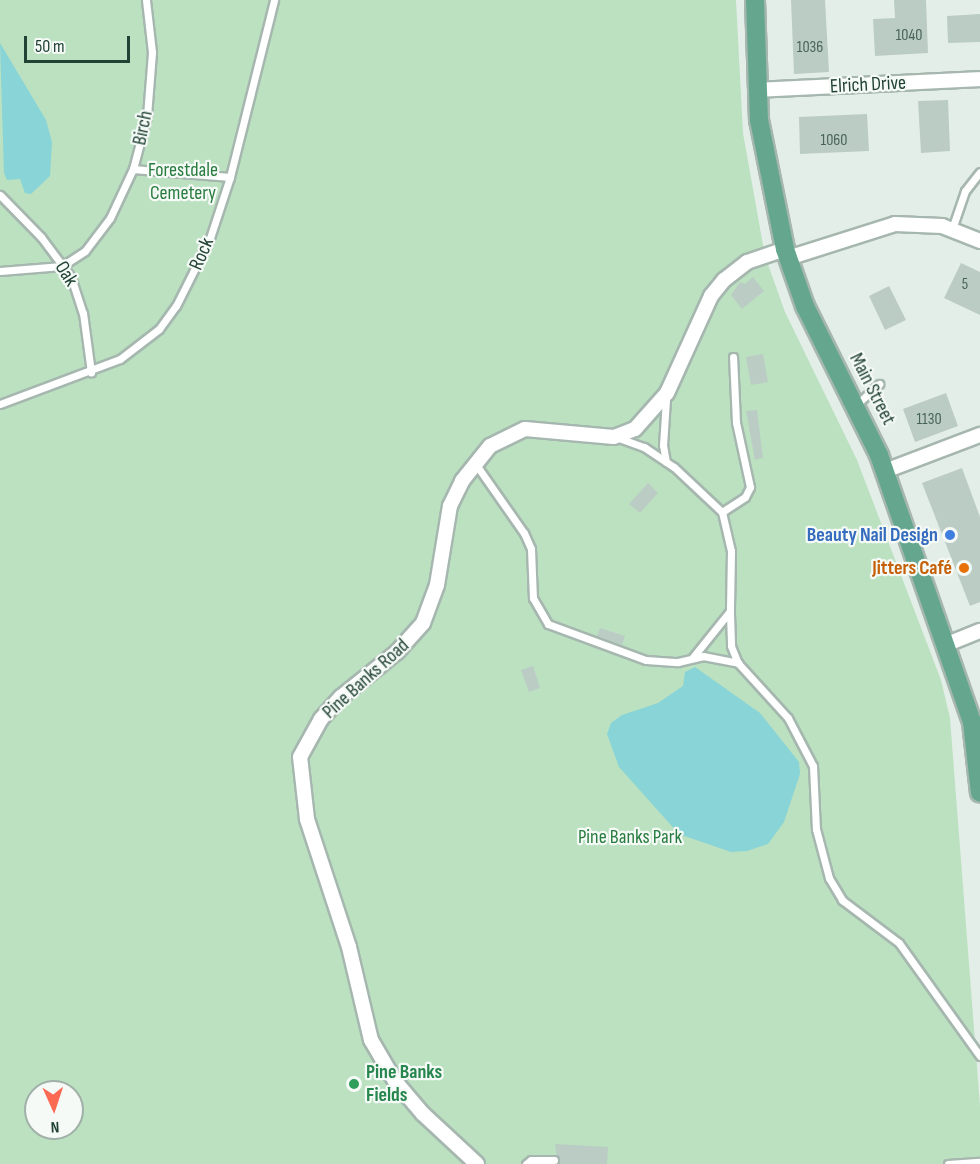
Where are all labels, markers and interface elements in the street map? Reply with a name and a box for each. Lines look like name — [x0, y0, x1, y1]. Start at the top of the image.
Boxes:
scale bar — [27, 24, 134, 62]
house number: 1040 — [896, 26, 922, 46]
text: 50 m — [35, 36, 65, 57]
house number: 1036 — [797, 38, 823, 58]
street label: Elrich Drive — [829, 71, 907, 99]
street label: Birch — [128, 109, 158, 147]
house number: 1060 — [821, 131, 847, 151]
park label: Forestdale Cemetery — [148, 159, 218, 206]
street label: Rock — [185, 234, 219, 274]
street label: Oak — [49, 257, 83, 291]
house number: 5 — [962, 275, 968, 295]
street label: Main Street — [844, 349, 900, 429]
house number: 1130 — [916, 410, 942, 430]
place label: Beauty Nail Design — [807, 523, 938, 547]
marker: Beauty Nail Design — [943, 528, 957, 542]
place label: Jitters Café — [872, 556, 952, 580]
marker: Jitters Café — [957, 561, 971, 575]
street label: Pine Banks Road — [318, 634, 414, 724]
park label: Pine Banks Park — [578, 825, 682, 849]
place label: Pine Banks Fields — [366, 1060, 442, 1107]
marker: Pine Banks Fields — [347, 1077, 361, 1091]
north arrow — [24, 1080, 84, 1140]
text: N — [50, 1117, 60, 1136]

